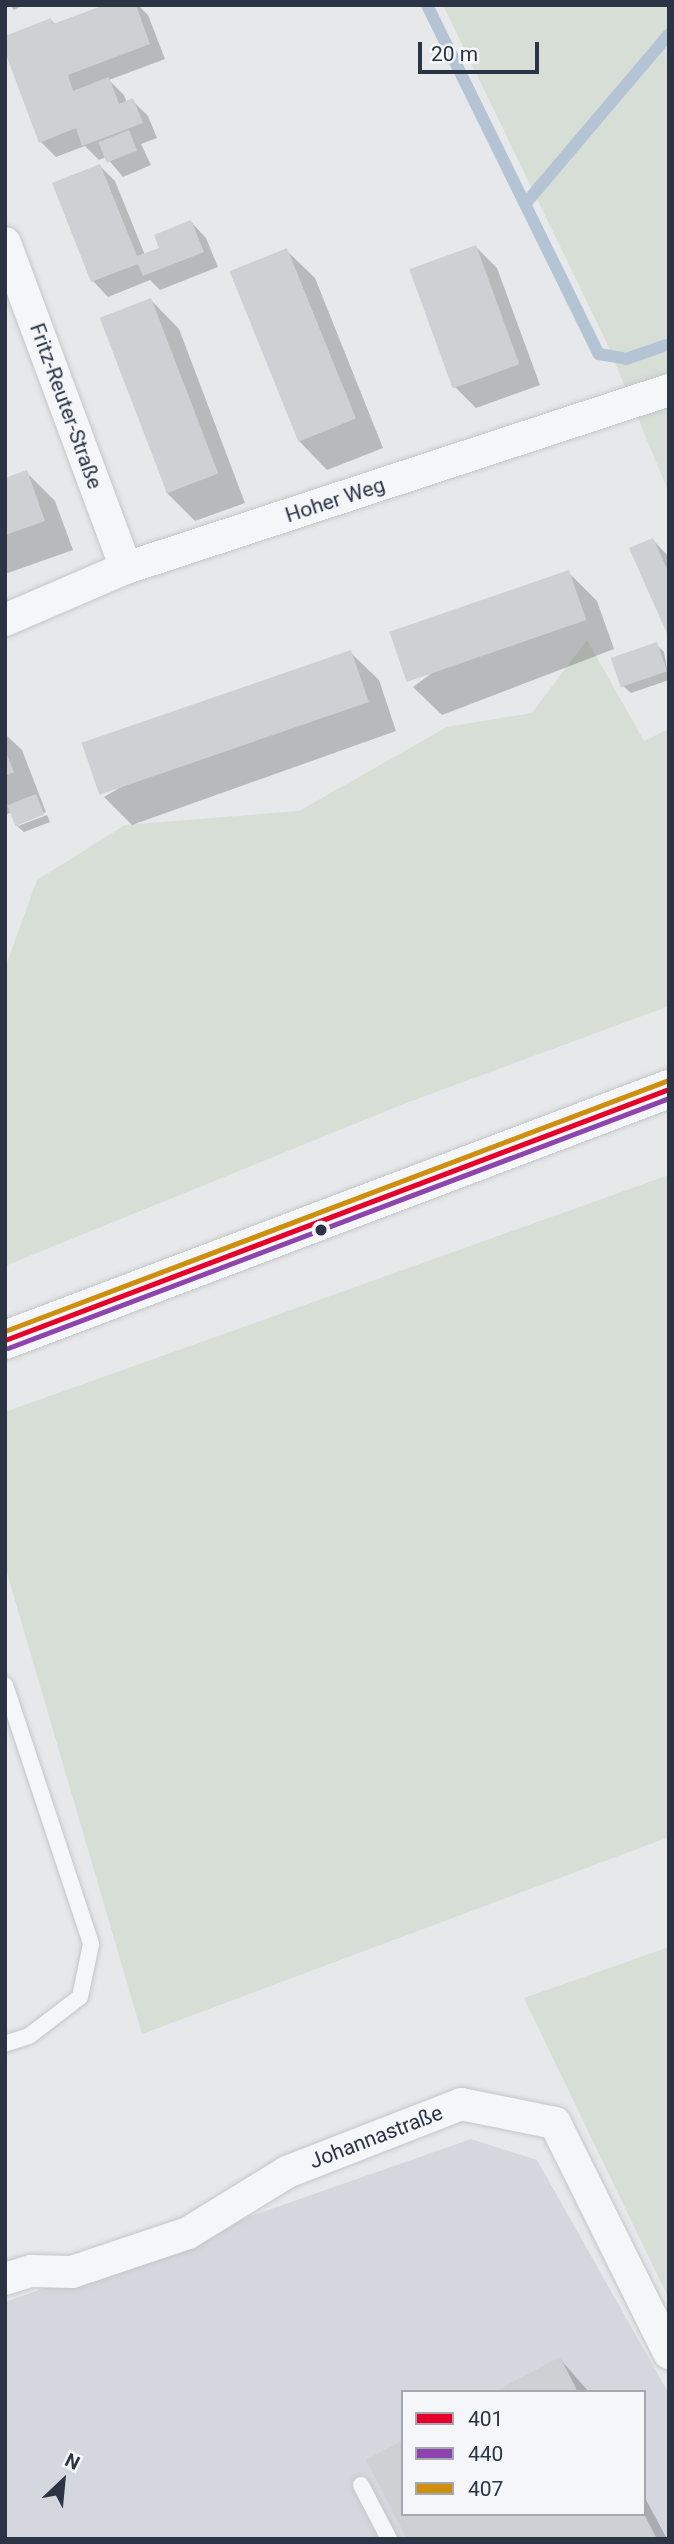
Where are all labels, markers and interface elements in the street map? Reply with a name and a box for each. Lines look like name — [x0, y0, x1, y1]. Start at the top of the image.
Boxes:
scale bar — [422, 28, 543, 72]
text: 20 m — [431, 42, 478, 66]
street label: Fritz-Reuter-Straße — [24, 320, 108, 492]
street label: Hoher Weg — [282, 472, 388, 528]
unlabelled marker — [314, 1223, 328, 1237]
street label: Johannastraße — [306, 2100, 446, 2174]
legend — [401, 2390, 646, 2516]
text: 401 — [468, 2407, 503, 2431]
text: 440 — [468, 2442, 503, 2466]
north arrow — [28, 2446, 98, 2516]
text: N — [61, 2448, 83, 2475]
text: 407 — [468, 2477, 503, 2501]

